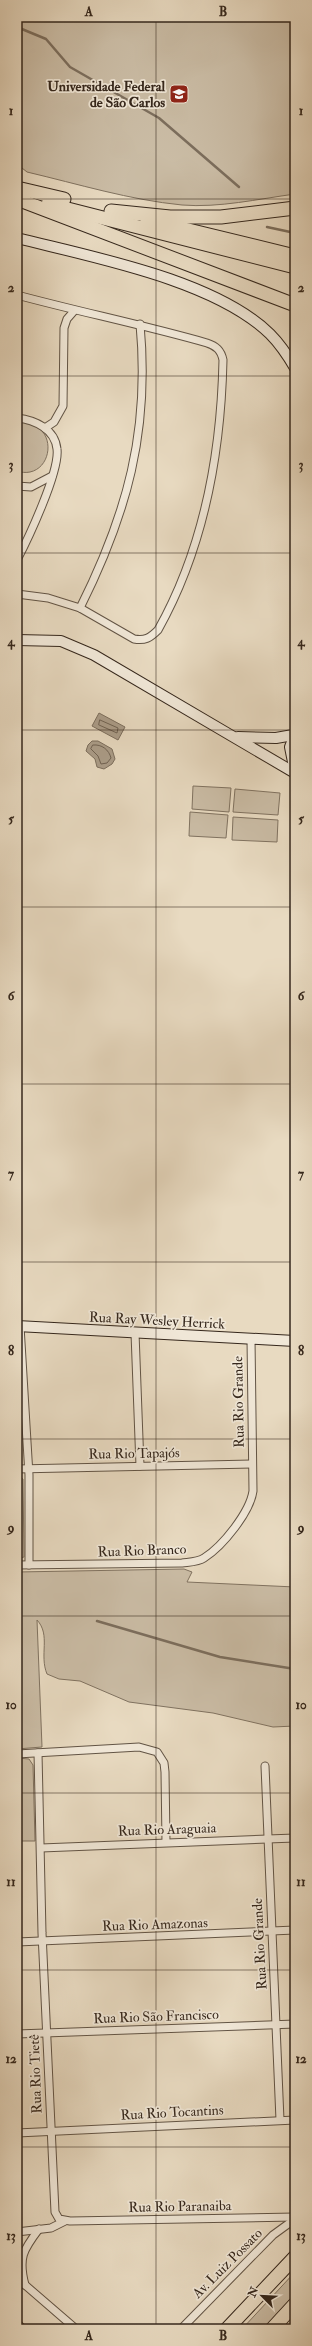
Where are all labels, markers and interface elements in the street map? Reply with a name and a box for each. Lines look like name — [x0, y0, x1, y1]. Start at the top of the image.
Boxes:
text: A — [84, 4, 94, 20]
text: B — [219, 4, 227, 20]
place label: Universidade Federal de São Carlos — [47, 78, 165, 111]
school or university icon: Universidade Federal de São Carlos — [168, 83, 190, 105]
text: 1 — [9, 103, 14, 119]
text: 1 — [299, 103, 304, 119]
text: 2 — [8, 280, 15, 296]
text: 2 — [298, 280, 305, 296]
text: 3 — [9, 457, 14, 473]
text: 3 — [299, 457, 304, 473]
text: 4 — [6, 634, 15, 650]
text: 4 — [296, 634, 305, 650]
text: 5 — [8, 811, 14, 827]
text: 5 — [298, 811, 304, 827]
text: 6 — [8, 988, 16, 1004]
text: 6 — [298, 988, 306, 1004]
text: 7 — [8, 1166, 15, 1182]
text: 7 — [298, 1166, 305, 1182]
street label: Rua Ray Wesley Herrick — [88, 1308, 226, 1334]
text: 8 — [8, 1343, 14, 1359]
text: 8 — [298, 1343, 304, 1359]
street label: Rua Rio Grande — [229, 1356, 248, 1448]
street label: Rua Rio Tapajós — [88, 1444, 180, 1464]
text: 9 — [6, 1520, 15, 1536]
text: 9 — [296, 1520, 305, 1536]
street label: Rua Rio Branco — [97, 1540, 187, 1561]
text: 10 — [5, 1697, 17, 1713]
text: 10 — [295, 1697, 307, 1713]
street label: Rua Rio Araguaia — [117, 1819, 217, 1840]
text: 11 — [6, 1874, 16, 1890]
text: 11 — [296, 1874, 306, 1890]
street label: Rua Rio Grande — [249, 1898, 270, 1990]
street label: Rua Rio Amazonas — [102, 1914, 208, 1935]
street label: Rua Rio São Francisco — [93, 2006, 219, 2027]
street label: Rua Rio Tietê — [26, 2034, 45, 2114]
text: 12 — [5, 2051, 17, 2067]
text: 12 — [295, 2051, 307, 2067]
street label: Rua Rio Tocantins — [120, 2101, 224, 2124]
street label: Rua Rio Paranaiba — [128, 2197, 232, 2216]
street label: Av. Luiz Possato — [188, 2225, 266, 2303]
text: 13 — [6, 2228, 16, 2244]
text: 13 — [296, 2228, 306, 2244]
north arrow — [242, 2276, 282, 2316]
text: N — [245, 2284, 262, 2300]
text: A — [84, 2328, 94, 2344]
text: B — [219, 2328, 227, 2344]

